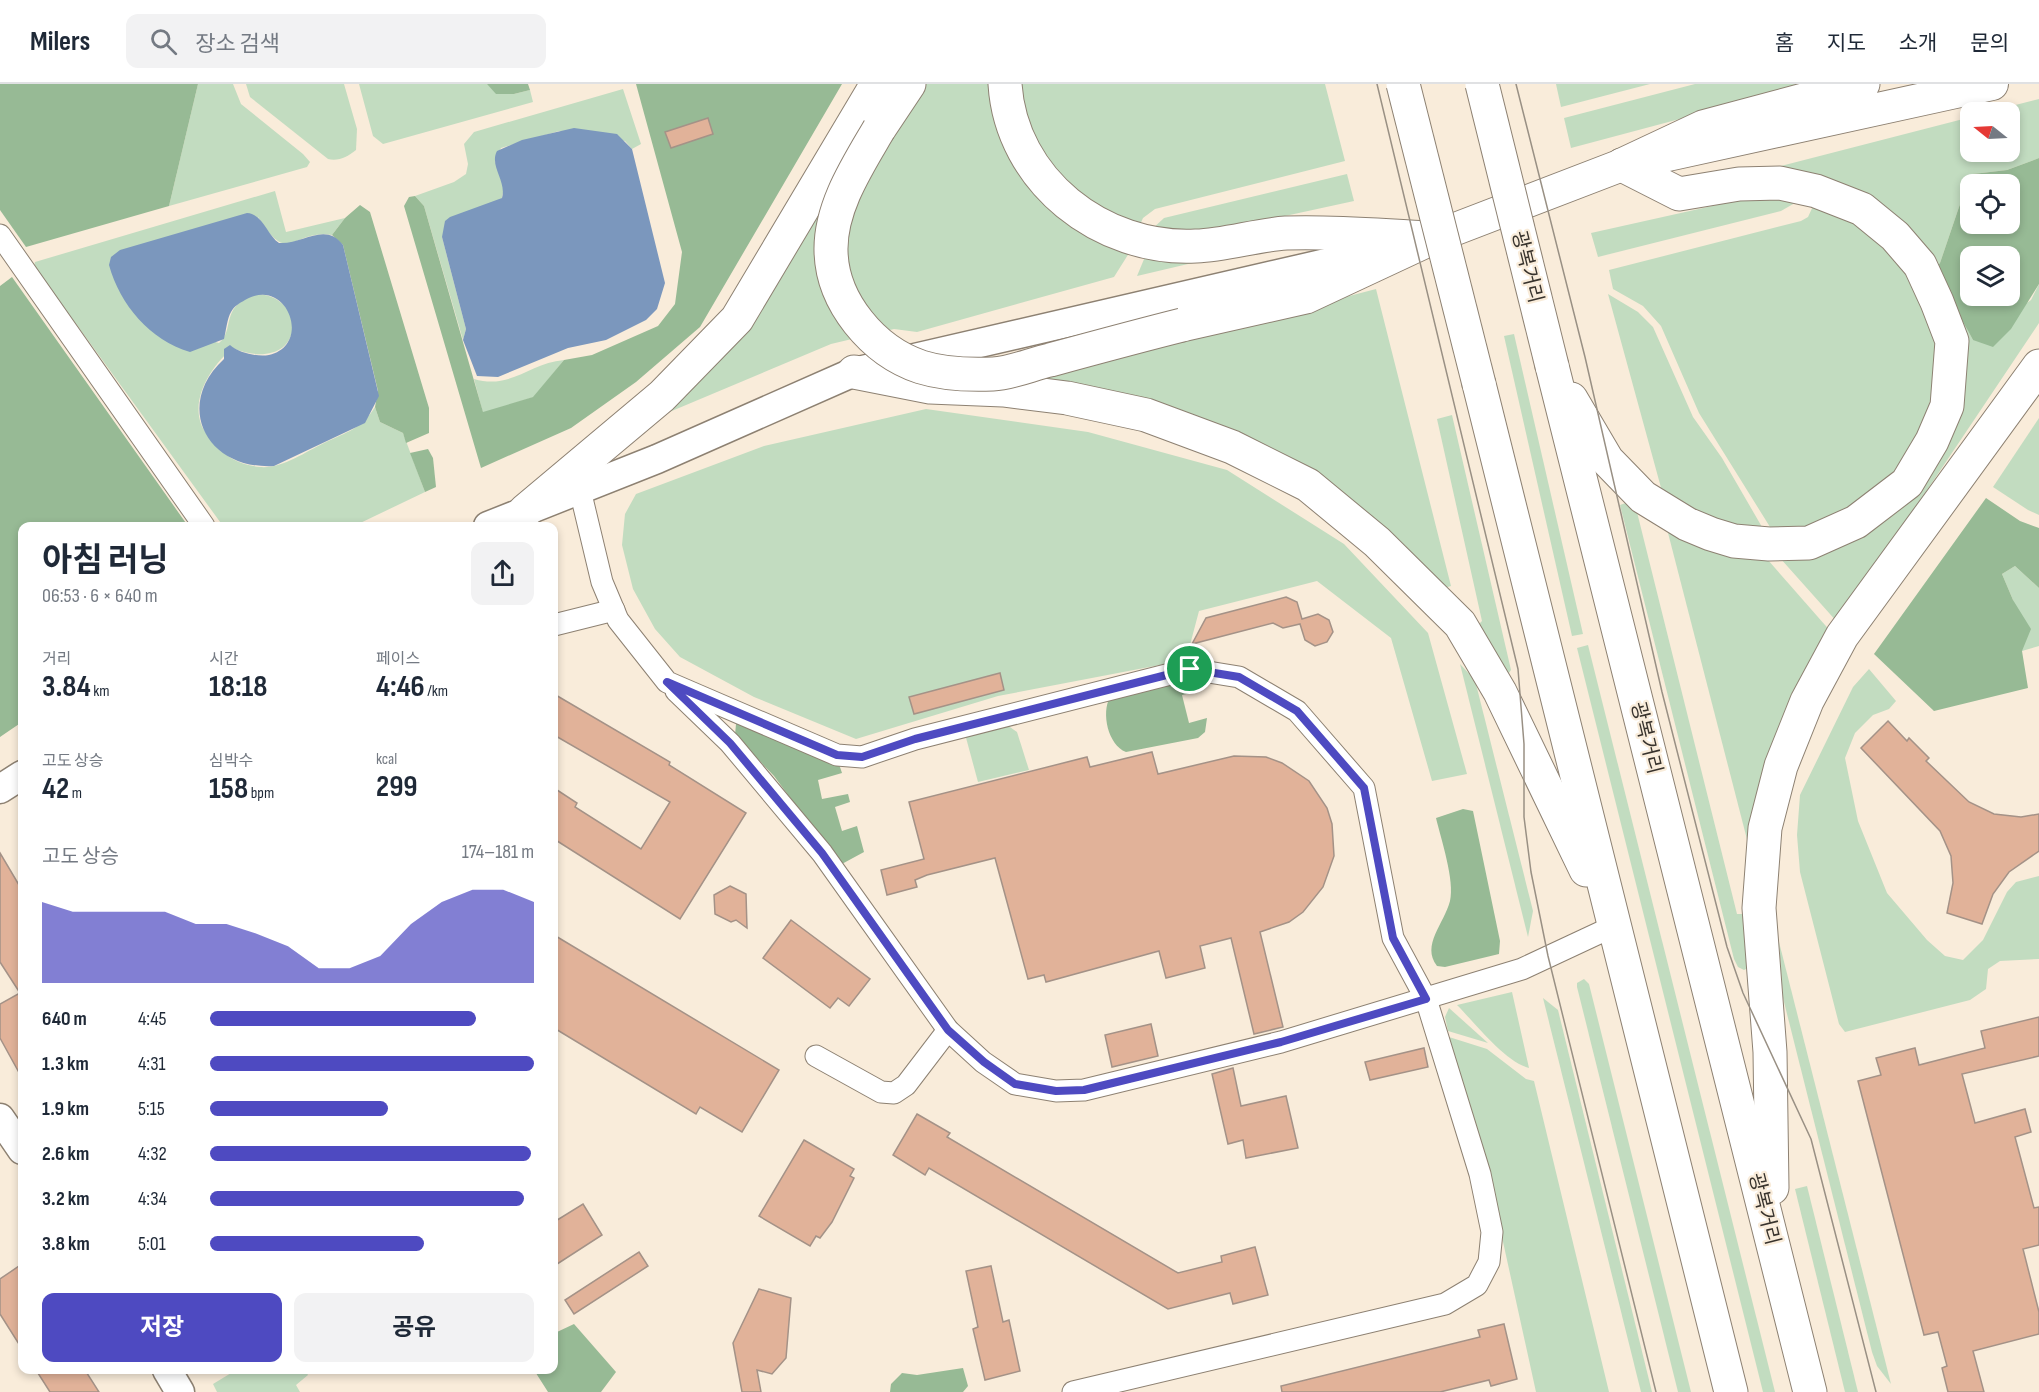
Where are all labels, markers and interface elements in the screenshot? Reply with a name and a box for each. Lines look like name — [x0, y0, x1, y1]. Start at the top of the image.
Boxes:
search box — [126, 14, 546, 68]
text: Milers — [30, 25, 90, 58]
icon: search — [147, 25, 180, 58]
text: 장소 검색 — [195, 31, 280, 58]
text: 홈 — [1775, 31, 1794, 56]
text: 지도 — [1827, 31, 1866, 56]
text: 소개 — [1899, 31, 1937, 56]
text: 문의 — [1970, 31, 2009, 56]
north arrow — [1960, 102, 2020, 162]
map controls — [1960, 102, 2020, 306]
button: locate — [1960, 174, 2020, 234]
street label: 광복거리 — [1506, 228, 1548, 306]
button: layers — [1960, 246, 2020, 306]
text: 아침 러닝 — [42, 541, 169, 581]
button: share — [471, 542, 534, 605]
text: 06:53 · 6 × 640 m — [42, 584, 158, 608]
pin — [1164, 643, 1215, 694]
text: 거리 — [42, 650, 71, 669]
text: 시간 — [209, 650, 238, 669]
text: 페이스 — [376, 650, 420, 669]
icon: arrive — [1173, 652, 1206, 685]
text: 3.84 — [42, 669, 91, 705]
text: 18:18 — [209, 669, 268, 705]
text: 4:46 — [376, 669, 425, 705]
text: km — [91, 682, 110, 701]
text: /km — [425, 682, 448, 701]
street label: 광복거리 — [1625, 699, 1667, 777]
text: kcal — [376, 750, 397, 769]
text: 고도 상승 — [42, 752, 103, 771]
text: 심박수 — [209, 752, 253, 771]
text: 299 — [376, 769, 418, 805]
text: 42 — [42, 771, 69, 807]
text: 158 — [209, 771, 248, 807]
text: m — [69, 784, 82, 803]
text: bpm — [248, 784, 274, 803]
text: 174–181 m — [462, 840, 534, 864]
text: 고도 상승 — [42, 845, 119, 869]
text: 640 m — [42, 1007, 87, 1031]
text: 4:45 — [138, 1007, 167, 1031]
text: 1.3 km — [42, 1052, 89, 1076]
text: 4:31 — [138, 1052, 166, 1076]
text: 1.9 km — [42, 1097, 89, 1121]
text: 5:15 — [138, 1097, 165, 1121]
text: 2.6 km — [42, 1142, 89, 1166]
text: 4:32 — [138, 1142, 167, 1166]
street label: 광복거리 — [1743, 1170, 1785, 1248]
text: 3.2 km — [42, 1187, 90, 1211]
text: 4:34 — [138, 1187, 167, 1211]
text: 3.8 km — [42, 1232, 90, 1256]
text: 5:01 — [138, 1232, 166, 1256]
button: 저장 — [42, 1293, 282, 1362]
button: 공유 — [294, 1293, 534, 1362]

